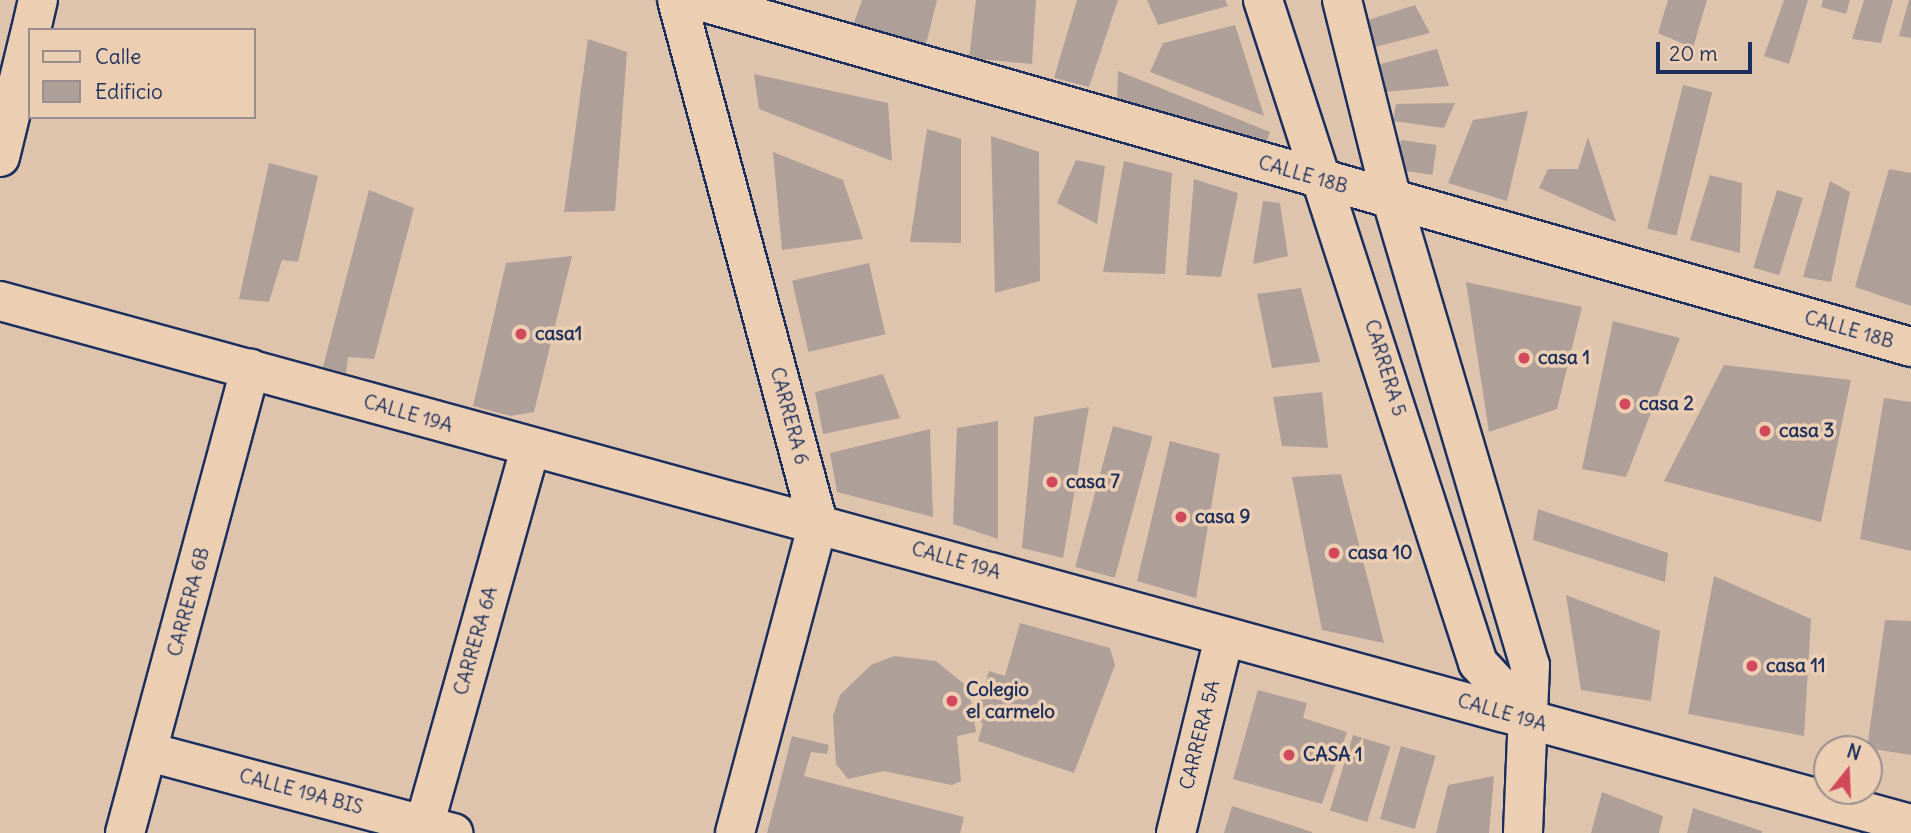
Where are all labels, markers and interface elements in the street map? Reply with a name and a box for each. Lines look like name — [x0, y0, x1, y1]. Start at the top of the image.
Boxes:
legend — [28, 28, 256, 119]
scale bar — [1659, 28, 1755, 72]
text: 20 m — [1669, 40, 1718, 67]
text: Calle — [95, 43, 141, 70]
text: Edificio — [95, 78, 163, 105]
street label: CALLE 18B — [1256, 151, 1350, 199]
street label: CALLE 18B — [1802, 306, 1896, 354]
street label: CARRERA 5 — [1360, 317, 1410, 419]
place label: casa1 — [535, 323, 582, 345]
marker: casa1 — [513, 326, 529, 342]
place label: casa 1 — [1538, 347, 1590, 369]
marker: casa 1 — [1516, 350, 1532, 366]
street label: CARRERA 6 — [765, 365, 813, 467]
street label: CALLE 19A — [361, 390, 455, 438]
place label: casa 2 — [1639, 393, 1694, 415]
marker: casa 2 — [1617, 396, 1633, 412]
place label: casa 3 — [1779, 420, 1834, 442]
marker: casa 3 — [1757, 423, 1773, 439]
place label: casa 7 — [1066, 471, 1120, 493]
marker: casa 7 — [1044, 474, 1060, 490]
place label: casa 9 — [1195, 506, 1250, 528]
marker: casa 9 — [1173, 509, 1189, 525]
street label: CALLE 19A — [909, 537, 1003, 585]
place label: casa 10 — [1348, 542, 1412, 564]
street label: CARRERA 6B — [163, 545, 215, 659]
marker: casa 10 — [1326, 545, 1342, 561]
street label: CARRERA 6A — [450, 584, 502, 698]
place label: casa 11 — [1766, 655, 1825, 677]
marker: casa 11 — [1744, 658, 1760, 674]
street label: CARRERA 5A — [1175, 678, 1225, 792]
place label: Colegio el carmelo — [966, 679, 1055, 723]
street label: CALLE 19A — [1455, 689, 1549, 737]
marker: Colegio el carmelo — [944, 693, 960, 709]
north arrow — [1813, 735, 1883, 805]
text: N — [1844, 738, 1864, 765]
place label: CASA 1 — [1303, 744, 1363, 766]
marker: CASA 1 — [1281, 747, 1297, 763]
street label: CALLE 19A BIS — [237, 765, 365, 819]

